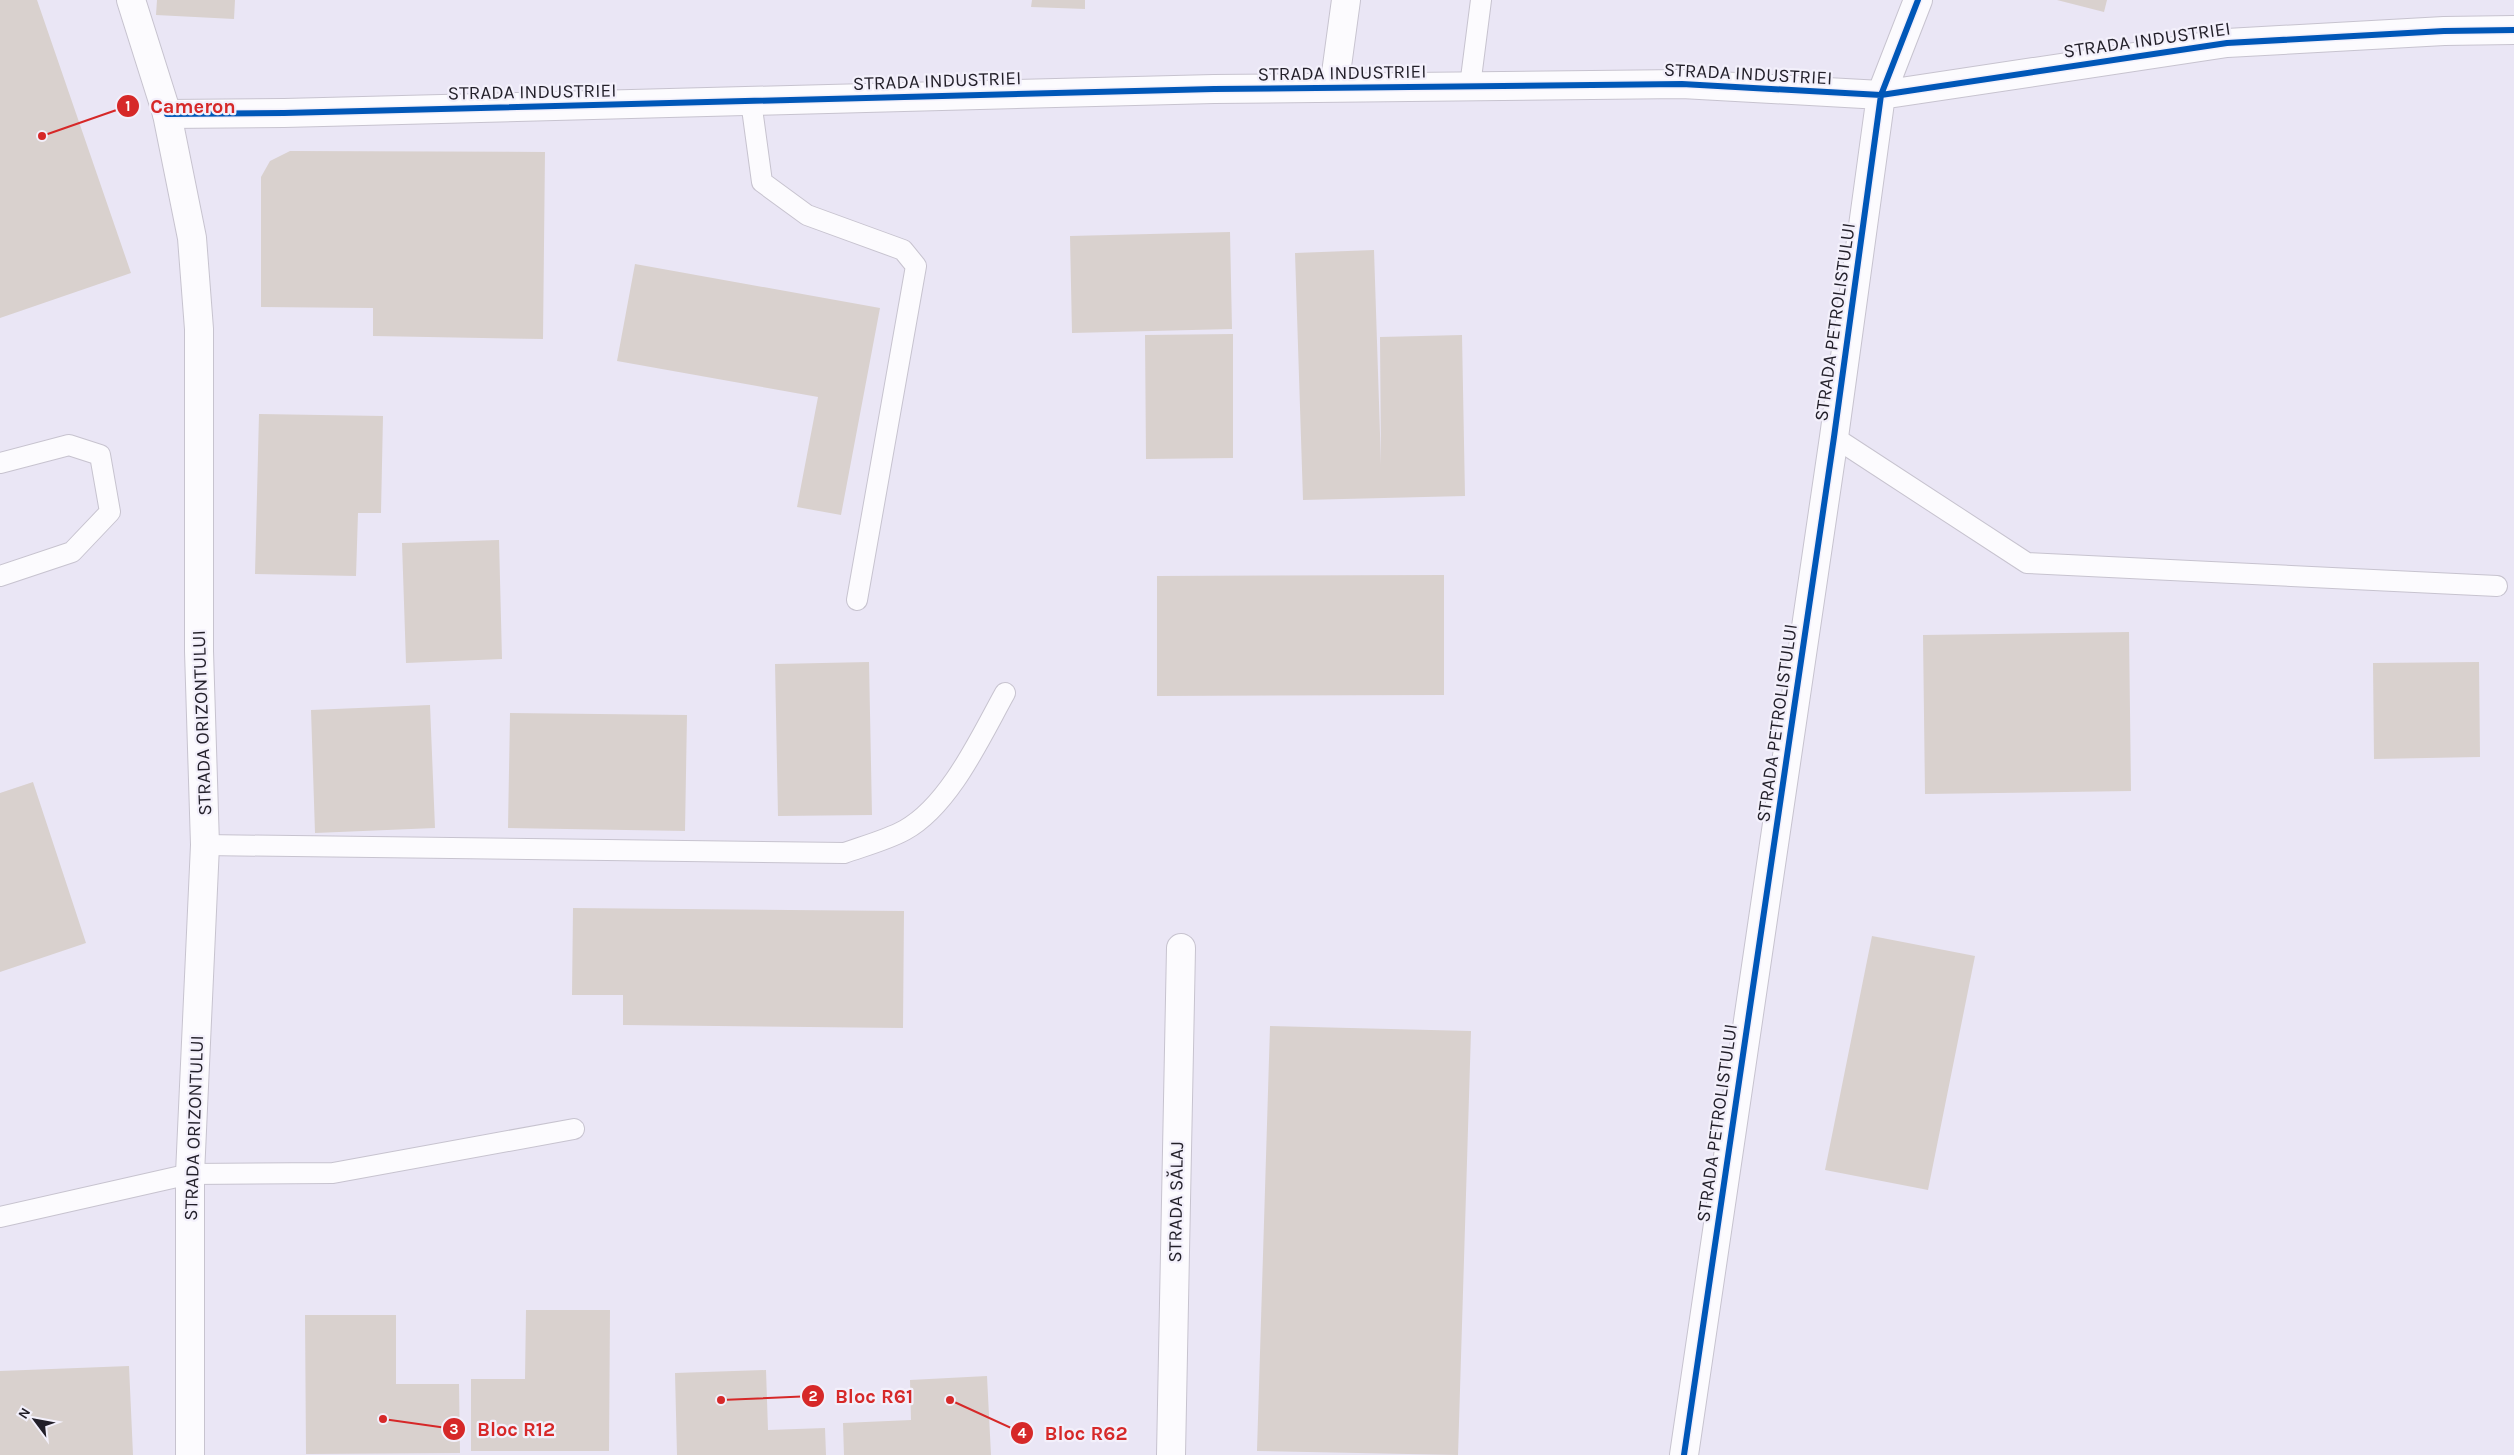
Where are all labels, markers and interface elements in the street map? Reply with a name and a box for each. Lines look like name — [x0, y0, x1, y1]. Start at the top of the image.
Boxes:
street label: STRADA INDUSTRIEI — [2062, 17, 2232, 63]
street label: STRADA INDUSTRIEI — [1663, 59, 1833, 89]
street label: STRADA INDUSTRIEI — [1257, 61, 1427, 85]
street label: STRADA INDUSTRIEI — [852, 67, 1022, 95]
street label: STRADA INDUSTRIEI — [447, 80, 617, 104]
callout: Cameron — [115, 89, 246, 124]
text: Cameron — [150, 95, 236, 118]
text: 1 — [125, 97, 131, 115]
street label: STRADA PETROLISTULUI — [1810, 221, 1860, 423]
street label: STRADA PETROLISTULUI — [1752, 622, 1802, 824]
street label: STRADA ORIZONTULUI — [188, 630, 216, 816]
street label: STRADA PETROLISTULUI — [1692, 1022, 1742, 1224]
street label: STRADA ORIZONTULUI — [180, 1035, 208, 1221]
street label: STRADA SĂLAJ — [1164, 1141, 1188, 1263]
callout: Bloc R61 — [800, 1378, 923, 1413]
text: Bloc R61 — [835, 1385, 913, 1408]
text: 2 — [808, 1387, 818, 1405]
north arrow — [10, 1395, 60, 1445]
text: N — [15, 1405, 34, 1422]
callout: Bloc R12 — [442, 1412, 565, 1447]
callout: Bloc R62 — [1010, 1415, 1138, 1450]
text: Bloc R12 — [477, 1418, 555, 1441]
text: 3 — [449, 1420, 459, 1438]
text: Bloc R62 — [1044, 1422, 1128, 1445]
text: 4 — [1018, 1424, 1027, 1442]

